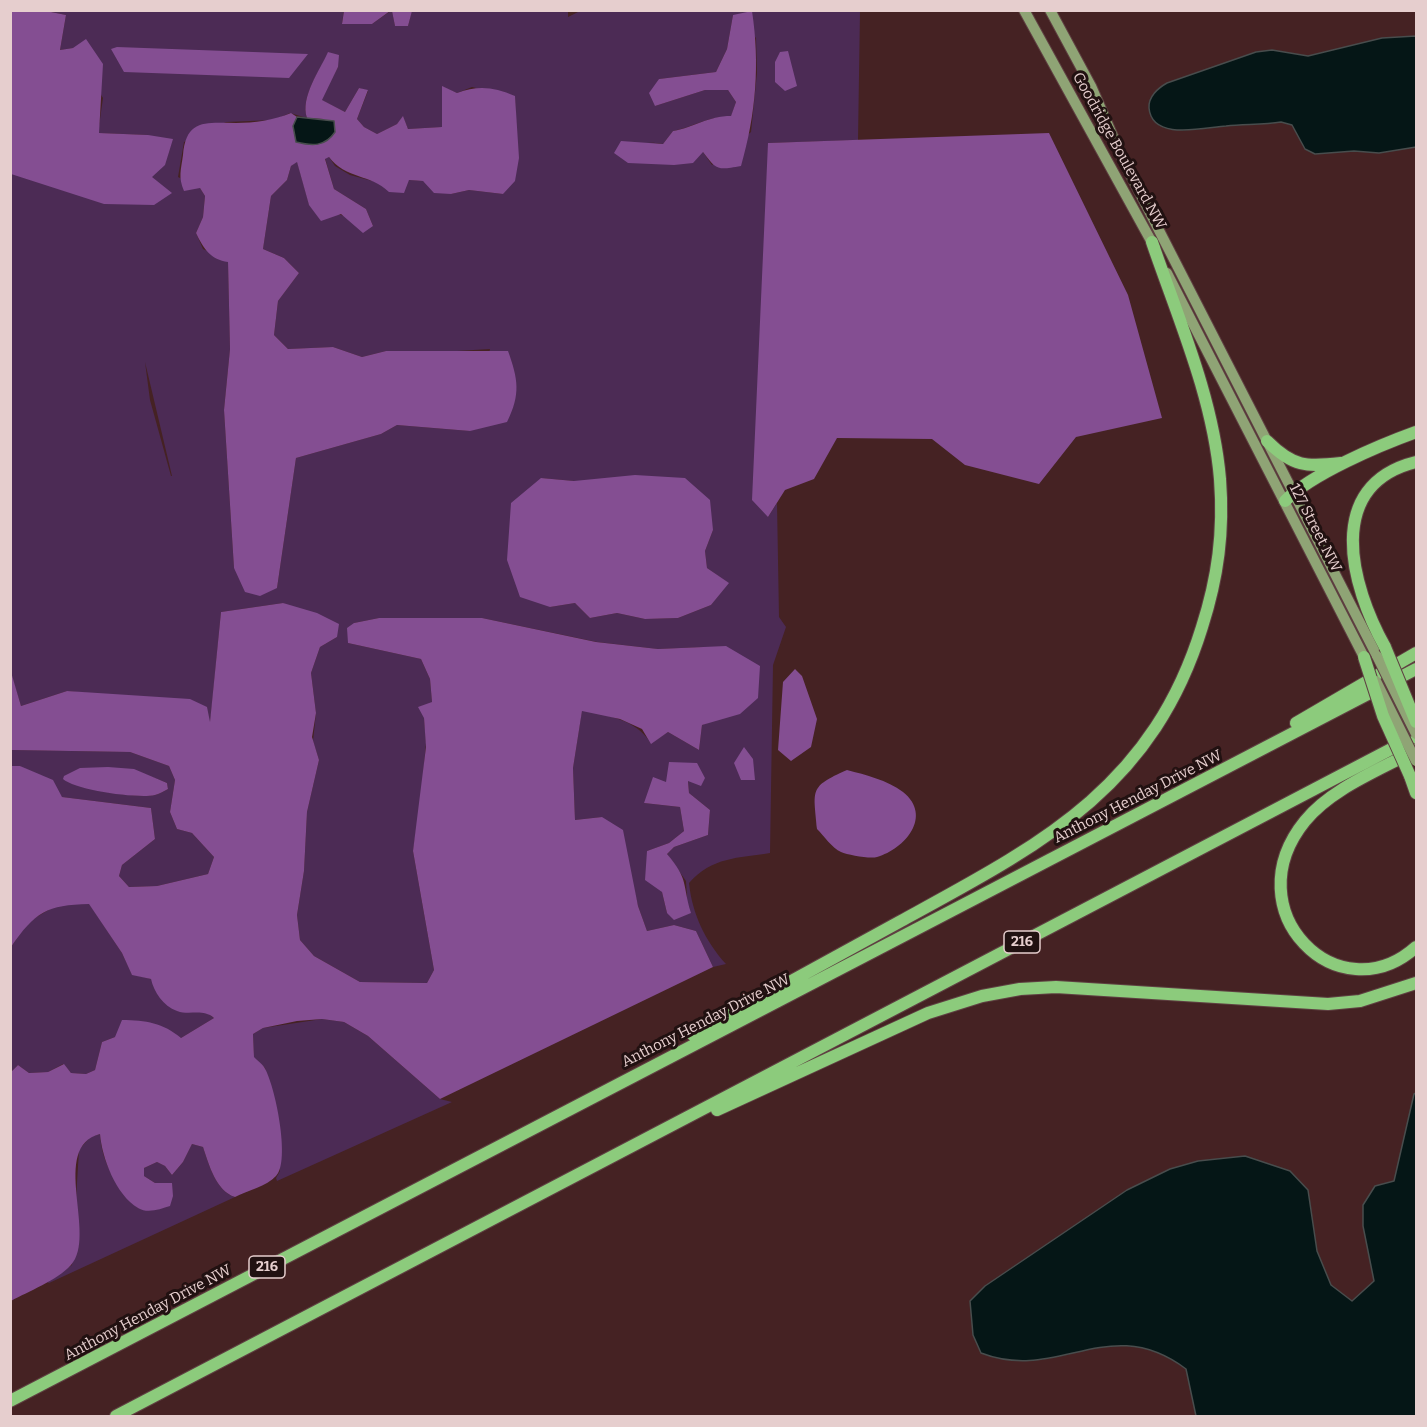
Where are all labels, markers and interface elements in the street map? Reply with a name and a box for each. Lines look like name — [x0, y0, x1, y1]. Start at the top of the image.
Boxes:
street label: Goodridge Boulevard NW — [1068, 69, 1170, 233]
street label: 127 Street NW — [1285, 481, 1345, 575]
street label: Anthony Henday Drive NW — [1051, 747, 1225, 847]
road number: 216 — [1004, 931, 1040, 953]
street label: Anthony Henday Drive NW — [619, 971, 793, 1071]
road number: 216 — [249, 1256, 285, 1278]
street label: Anthony Henday Drive NW — [61, 1261, 235, 1365]

